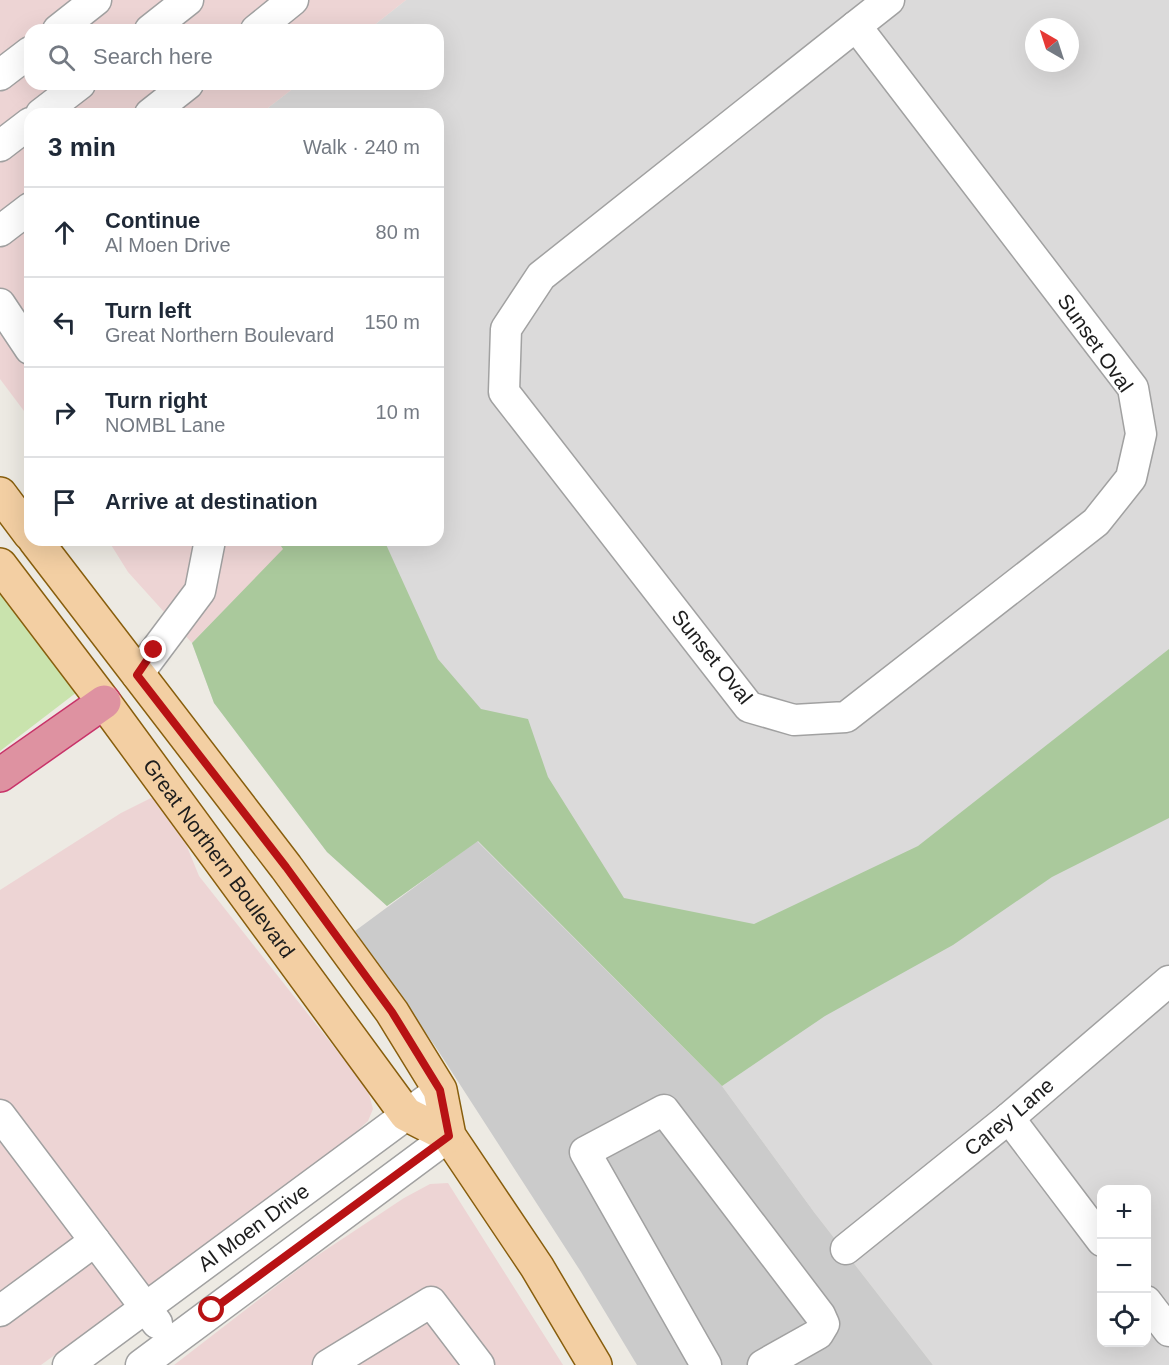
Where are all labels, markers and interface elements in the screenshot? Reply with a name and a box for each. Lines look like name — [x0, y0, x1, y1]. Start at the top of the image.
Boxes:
north arrow — [1025, 18, 1079, 72]
search box — [24, 24, 444, 90]
icon: search — [45, 41, 78, 74]
text: Search here — [93, 44, 213, 69]
text: 3 min — [48, 132, 116, 162]
text: Walk · 240 m — [303, 136, 420, 158]
text: Continue — [105, 208, 200, 233]
icon: ahead — [48, 216, 81, 249]
text: 80 m — [376, 221, 420, 243]
text: Al Moen Drive — [105, 234, 231, 256]
street label: Sunset Oval — [1053, 289, 1138, 396]
text: Turn left — [105, 298, 191, 323]
icon: left — [48, 306, 81, 339]
text: 150 m — [364, 311, 420, 333]
text: Great Northern Boulevard — [105, 324, 334, 346]
text: Turn right — [105, 388, 207, 413]
icon: right — [48, 396, 81, 429]
text: 10 m — [376, 401, 420, 423]
text: NOMBL Lane — [105, 414, 225, 436]
icon: arrive — [48, 486, 81, 519]
text: Arrive at destination — [105, 489, 318, 514]
street label: Sunset Oval — [667, 605, 757, 708]
route end — [140, 636, 166, 662]
street label: Great Northern Boulevard — [139, 754, 300, 962]
street label: Carey Lane — [960, 1073, 1058, 1160]
street label: Al Moen Drive — [194, 1179, 313, 1276]
map controls — [1097, 1185, 1151, 1347]
button: + — [1097, 1185, 1151, 1239]
button: − — [1097, 1239, 1151, 1293]
button: locate — [1097, 1293, 1151, 1347]
route start — [198, 1296, 224, 1322]

